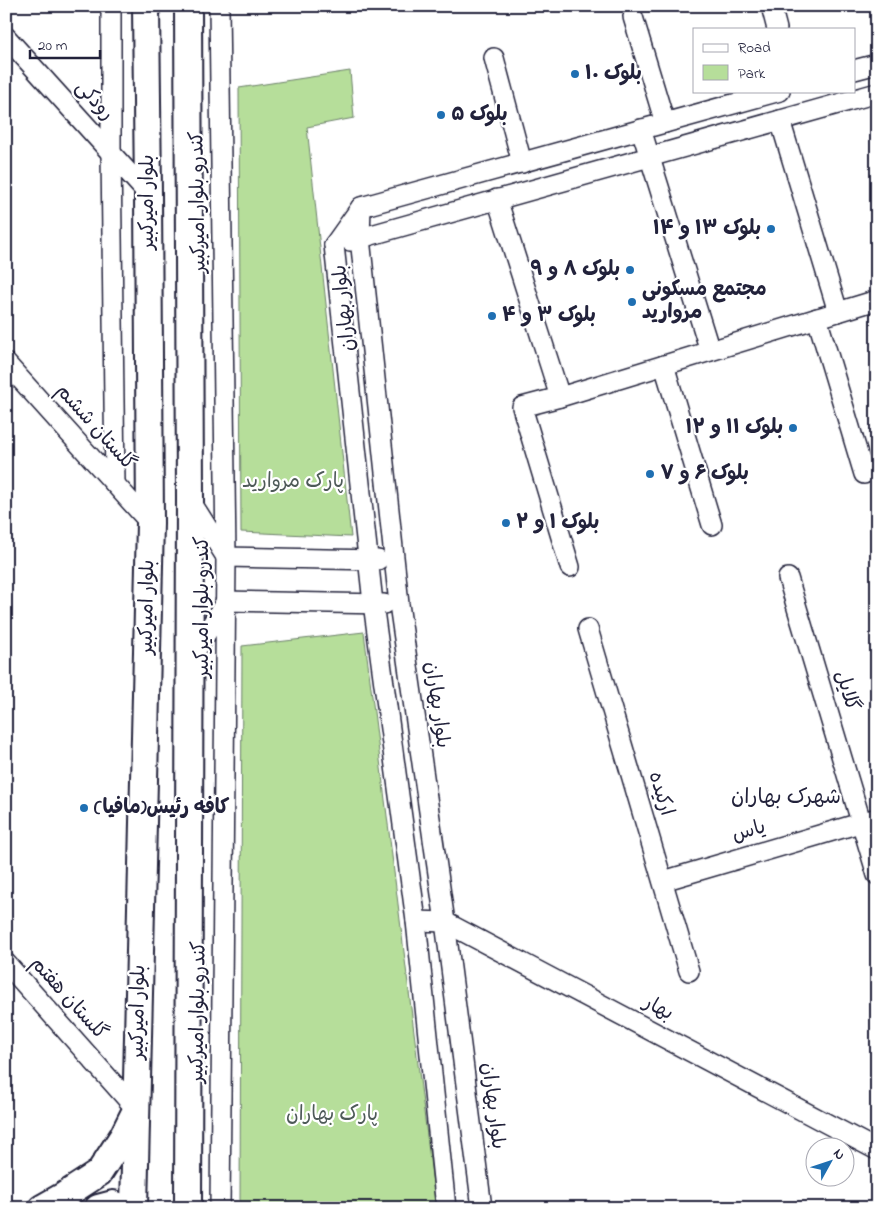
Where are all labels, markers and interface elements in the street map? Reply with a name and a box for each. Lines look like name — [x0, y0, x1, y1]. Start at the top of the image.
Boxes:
scale bar — [30, 28, 100, 60]
legend — [693, 28, 856, 92]
text: 20 m — [38, 35, 68, 57]
text: Road — [738, 37, 771, 59]
place label: بلوک ۱۰ — [585, 60, 642, 89]
text: Park — [738, 63, 766, 85]
marker: بلوک ۱۰ — [569, 68, 581, 80]
street label: رودکی — [68, 74, 120, 128]
place label: بلوک ۵ — [451, 101, 508, 130]
marker: بلوک ۵ — [435, 109, 447, 121]
street label: کندرو بلوار امیرکبیر — [183, 131, 215, 275]
street label: بلوار امیرکبیر — [134, 155, 163, 251]
place label: بلوک ۱۳ و ۱۴ — [653, 215, 761, 244]
marker: بلوک ۱۳ و ۱۴ — [765, 223, 777, 235]
place label: بلوک ۸ و ۹ — [530, 256, 620, 285]
street label: بلوار بهاران — [326, 263, 364, 353]
marker: بلوک ۸ و ۹ — [624, 264, 636, 276]
place label: مجتمع مسکونی مروارید — [642, 276, 767, 328]
marker: مجتمع مسکونی مروارید — [626, 296, 638, 308]
place label: بلوک ۳ و ۴ — [502, 302, 596, 331]
marker: بلوک ۳ و ۴ — [486, 310, 498, 322]
street label: گلستان ششم — [48, 378, 142, 478]
place label: بلوک ۱۱ و ۱۲ — [685, 414, 783, 443]
marker: بلوک ۱۱ و ۱۲ — [787, 422, 799, 434]
place label: بلوک ۶ و ۷ — [660, 460, 749, 489]
park label: پارک مروارید — [242, 468, 344, 497]
marker: بلوک ۶ و ۷ — [644, 468, 656, 480]
place label: بلوک ۱ و ۲ — [516, 509, 599, 538]
marker: بلوک ۱ و ۲ — [500, 517, 512, 529]
street label: کندرو بلوار امیرکبیر — [189, 536, 218, 680]
street label: بلوار امیرکبیر — [133, 559, 163, 657]
street label: بلوار بهاران — [416, 660, 456, 750]
street label: گلایل — [826, 667, 866, 715]
street label: ارکیده — [640, 768, 680, 820]
district label: شهرک بهاران — [731, 783, 841, 813]
place label: کافه رئیس(مافیا) — [94, 794, 229, 823]
marker: کافه رئیس(مافیا) — [78, 802, 90, 814]
street label: یاس — [729, 813, 769, 851]
street label: کندرو بلوار امیرکبیر — [183, 941, 215, 1085]
street label: گلستان هفتم — [23, 951, 113, 1047]
street label: بلوار امیرکبیر — [124, 964, 154, 1062]
street label: بهار — [636, 988, 678, 1029]
street label: بلوار بهاران — [472, 1061, 512, 1151]
park label: پارک بهاران — [286, 1101, 378, 1130]
north arrow — [806, 1136, 856, 1186]
text: N — [828, 1144, 850, 1165]

